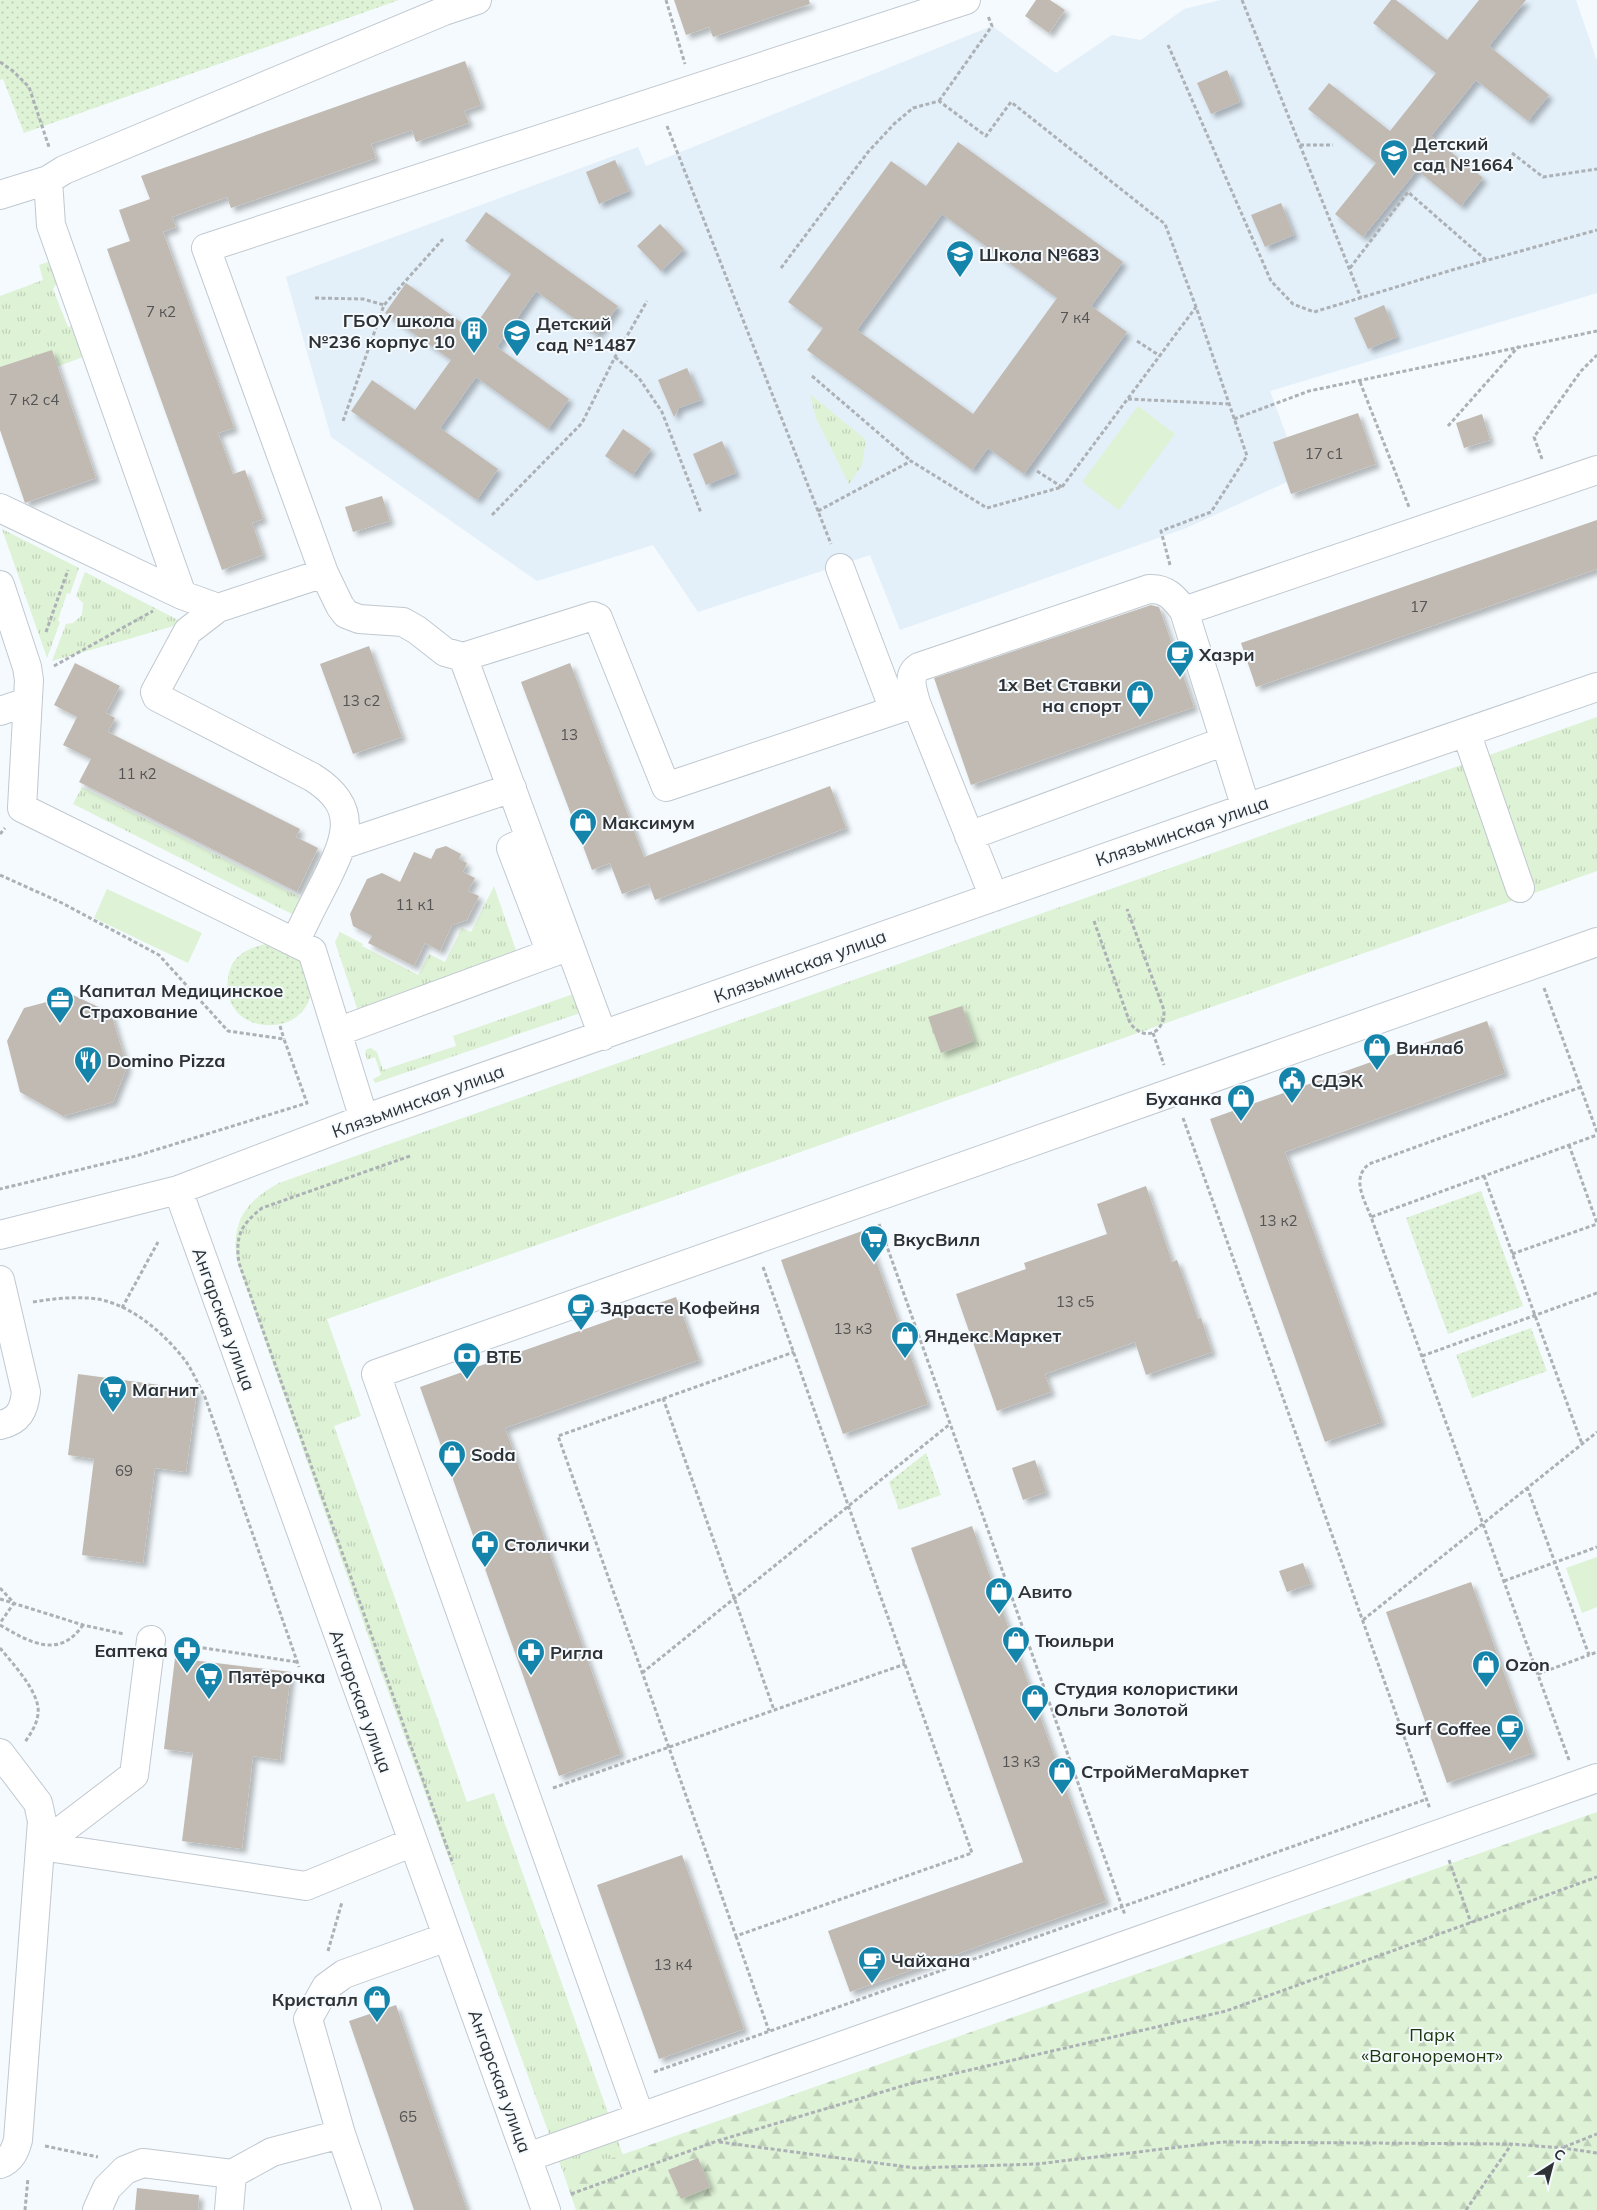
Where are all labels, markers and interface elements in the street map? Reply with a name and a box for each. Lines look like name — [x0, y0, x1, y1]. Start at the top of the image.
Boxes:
place label: Детский сад №1664 — [1413, 132, 1514, 176]
school or university icon: Детский сад №1664 — [1379, 138, 1409, 177]
school or university icon: Школа №683 — [945, 239, 975, 278]
place label: Школа №683 — [979, 243, 1100, 266]
house number: 7 к2 — [146, 302, 176, 321]
house number: 7 к4 — [1060, 308, 1090, 327]
place label: ГБОУ школа №236 корпус 10 — [308, 309, 455, 353]
place label: Детский сад №1487 — [536, 312, 636, 356]
building icon: ГБОУ школа №236 корпус 10 — [459, 315, 489, 354]
school or university icon: Детский сад №1487 — [502, 318, 532, 357]
house number: 7 к2 с4 — [9, 390, 59, 409]
house number: 17 с1 — [1305, 444, 1343, 463]
house number: 17 — [1410, 597, 1428, 616]
cafe icon: Хазри — [1165, 639, 1195, 678]
place label: Хазри — [1198, 643, 1255, 666]
place label: 1x Bet Ставки на спорт — [997, 673, 1121, 717]
shop icon: 1x Bet Ставки на спорт — [1125, 679, 1155, 718]
house number: 13 с2 — [342, 691, 380, 710]
house number: 13 — [560, 725, 578, 744]
house number: 11 к2 — [118, 764, 157, 783]
street label: Клязьминская улица — [1092, 791, 1272, 871]
shop icon: Максимум — [568, 807, 598, 846]
place label: Максимум — [602, 811, 695, 834]
house number: 11 к1 — [396, 895, 435, 914]
street label: Клязьминская улица — [711, 924, 889, 1008]
place label: Капитал Медицинское Страхование — [79, 979, 283, 1023]
office icon: Капитал Медицинское Страхование — [45, 985, 75, 1024]
shop icon: Винлаб — [1362, 1032, 1392, 1071]
place label: Винлаб — [1396, 1036, 1464, 1059]
restaurant icon: Domino Pizza — [73, 1045, 103, 1084]
place label: Domino Pizza — [107, 1049, 225, 1072]
street label: Клязьминская улица — [329, 1059, 507, 1143]
public building icon: СДЭК — [1277, 1065, 1307, 1104]
place label: СДЭК — [1311, 1069, 1364, 1092]
shop icon: Буханка — [1226, 1083, 1256, 1122]
place label: Буханка — [1145, 1087, 1222, 1110]
house number: 13 к2 — [1259, 1211, 1298, 1230]
supermarket icon: ВкусВилл — [859, 1224, 889, 1263]
place label: ВкусВилл — [893, 1228, 980, 1251]
street label: Ангарская улица — [187, 1244, 261, 1394]
cafe icon: Здрасте Кофейня — [566, 1292, 596, 1331]
house number: 13 с5 — [1056, 1292, 1094, 1311]
place label: Здрасте Кофейня — [600, 1296, 760, 1319]
house number: 13 к3 — [834, 1319, 873, 1338]
shop icon: Яндекс.Маркет — [890, 1320, 920, 1359]
place label: Яндекс.Маркет — [924, 1324, 1061, 1347]
bank icon: ВТБ — [452, 1341, 482, 1380]
place label: ВТБ — [486, 1345, 522, 1368]
supermarket icon: Магнит — [98, 1374, 128, 1413]
place label: Магнит — [132, 1378, 199, 1401]
shop icon: Soda — [437, 1439, 467, 1478]
place label: Soda — [471, 1443, 516, 1466]
house number: 69 — [115, 1461, 133, 1480]
pharmacy icon: Столички — [470, 1529, 500, 1568]
place label: Столички — [504, 1533, 590, 1556]
shop icon: Авито — [984, 1576, 1014, 1615]
place label: Авито — [1018, 1580, 1073, 1603]
shop icon: Тюильри — [1001, 1625, 1031, 1664]
street label: Ангарская улица — [324, 1626, 398, 1776]
place label: Тюильри — [1035, 1629, 1114, 1652]
pharmacy icon: Еаптека — [172, 1635, 202, 1674]
pharmacy icon: Ригла — [516, 1637, 546, 1676]
place label: Еаптека — [94, 1639, 168, 1662]
place label: Ригла — [550, 1641, 603, 1664]
shop icon: Ozon — [1471, 1649, 1501, 1688]
place label: Ozon — [1505, 1653, 1550, 1676]
supermarket icon: Пятёрочка — [194, 1661, 224, 1700]
place label: Пятёрочка — [228, 1665, 325, 1688]
place label: Студия колористики Ольги Золотой — [1054, 1677, 1238, 1721]
shop icon: Студия колористики Ольги Золотой — [1020, 1683, 1050, 1722]
cafe icon: Surf Coffee — [1495, 1713, 1525, 1752]
place label: Surf Coffee — [1395, 1717, 1491, 1740]
house number: 13 к3 — [1002, 1752, 1041, 1771]
shop icon: СтройМегаМаркет — [1047, 1756, 1077, 1795]
place label: СтройМегаМаркет — [1081, 1760, 1249, 1783]
cafe icon: Чайхана — [857, 1945, 887, 1984]
place label: Чайхана — [891, 1949, 970, 1972]
house number: 13 к4 — [654, 1955, 693, 1974]
shop icon: Кристалл — [362, 1984, 392, 2023]
place label: Кристалл — [272, 1988, 358, 2011]
street label: Ангарская улица — [463, 2006, 537, 2156]
park label: Парк «Вагоноремонт» — [1361, 2023, 1503, 2067]
house number: 65 — [399, 2107, 417, 2126]
north arrow — [1527, 2140, 1577, 2190]
text: С — [1550, 2144, 1569, 2165]

